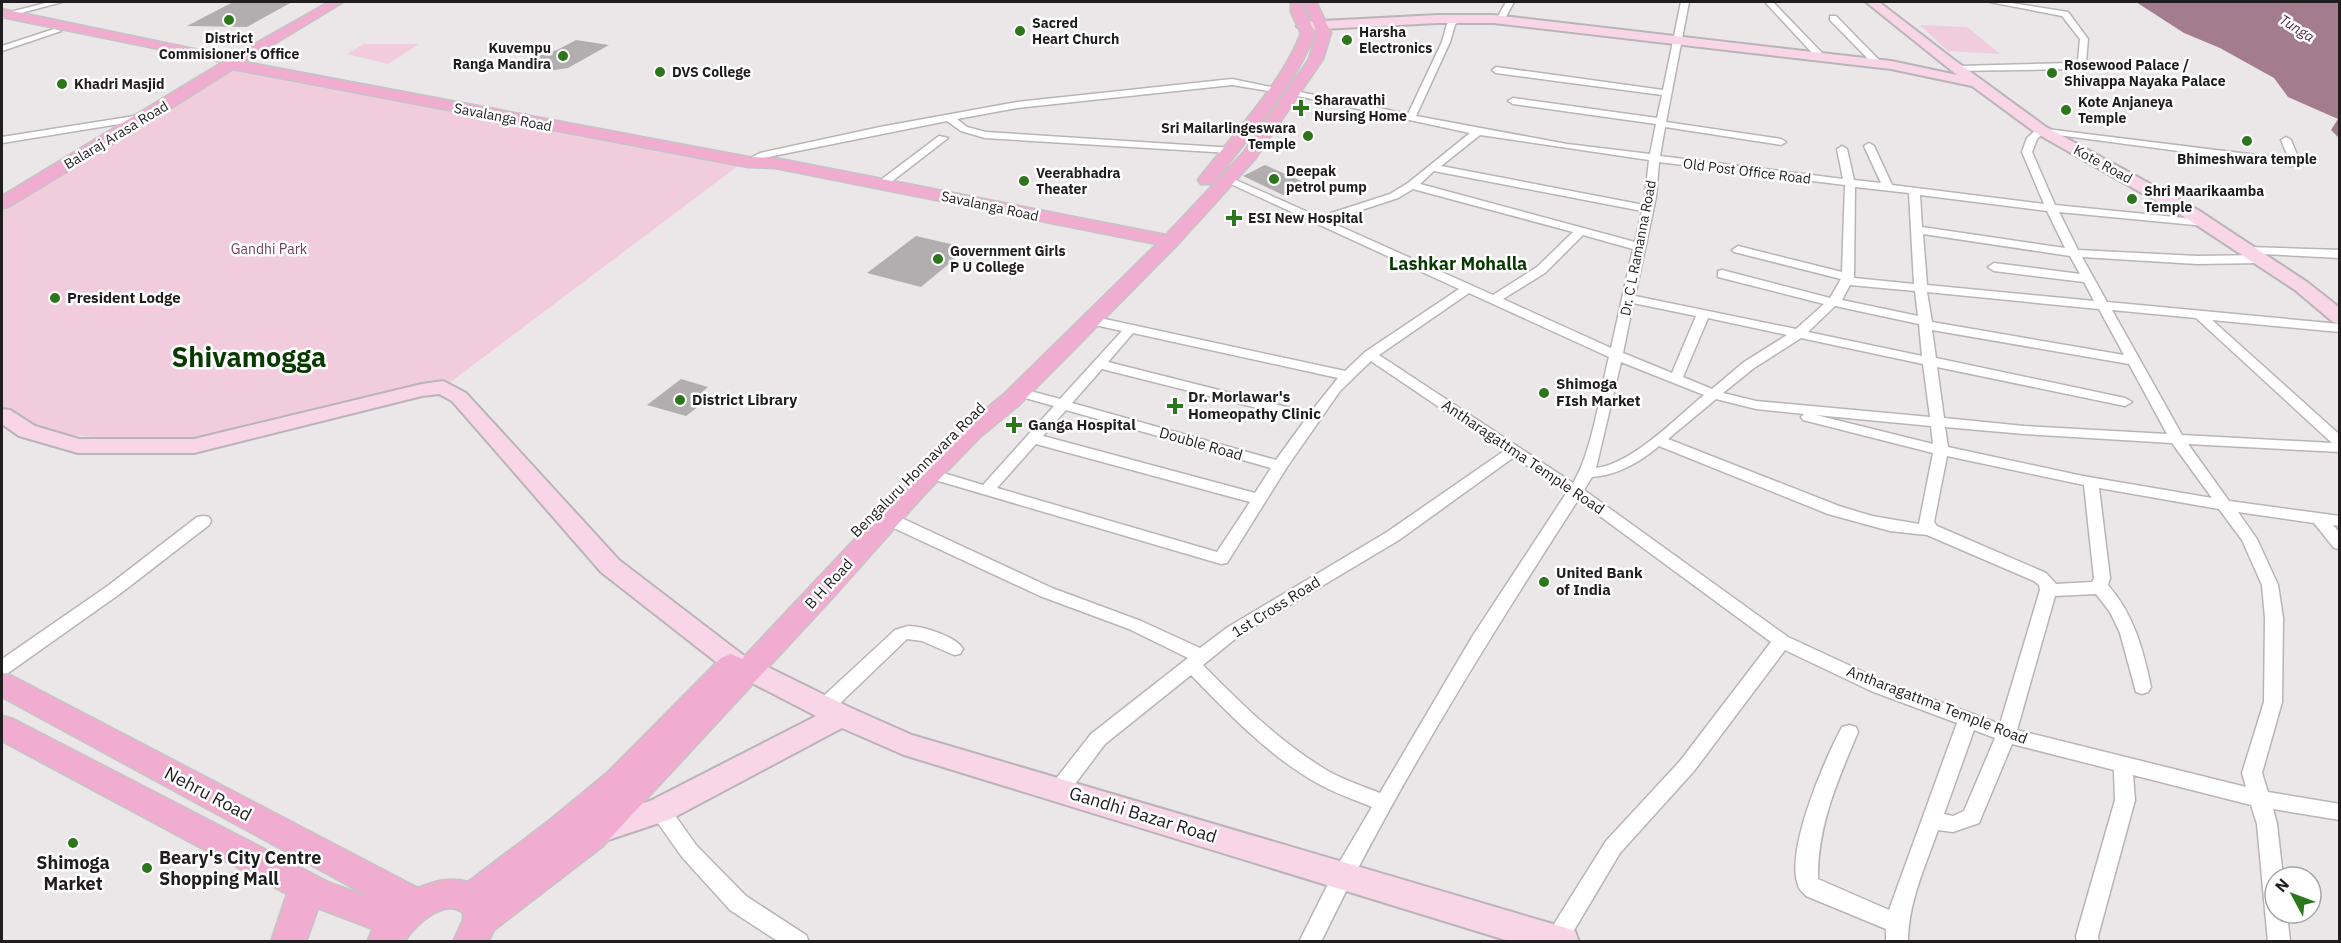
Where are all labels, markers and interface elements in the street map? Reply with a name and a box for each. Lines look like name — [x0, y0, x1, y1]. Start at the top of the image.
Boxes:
water label: Tunga — [2276, 10, 2318, 46]
marker: District Commisioner's Office — [222, 13, 236, 27]
place label: Sacred Heart Church — [1032, 14, 1119, 48]
place label: Harsha Electronics — [1359, 23, 1432, 57]
marker: Sacred Heart Church — [1013, 24, 1027, 38]
place label: District Commisioner's Office — [159, 29, 299, 63]
marker: Harsha Electronics — [1340, 33, 1354, 47]
place label: Kuvempu Ranga Mandira — [453, 39, 551, 73]
marker: Kuvempu Ranga Mandira — [556, 49, 570, 63]
place label: Rosewood Palace / Shivappa Nayaka Palace — [2064, 56, 2226, 90]
place label: DVS College — [672, 63, 751, 81]
marker: DVS College — [653, 65, 667, 79]
marker: Rosewood Palace / Shivappa Nayaka Palace — [2045, 66, 2059, 80]
place label: Khadri Masjid — [74, 75, 165, 93]
marker: Khadri Masjid — [55, 77, 69, 91]
place label: Sharavathi Nursing Home — [1314, 91, 1407, 125]
place label: Kote Anjaneya Temple — [2078, 93, 2173, 127]
street label: Balaraj Arasa Road — [61, 97, 171, 173]
street label: Savalanga Road — [453, 99, 553, 135]
marker: Sharavathi Nursing Home — [1292, 99, 1310, 117]
marker: Kote Anjaneya Temple — [2059, 103, 2073, 117]
place label: Sri Mailarlingeswara Temple — [1161, 119, 1296, 153]
marker: Sri Mailarlingeswara Temple — [1301, 129, 1315, 143]
marker: Bhimeshwara temple — [2240, 134, 2254, 148]
street label: Kote Road — [2070, 141, 2136, 187]
place label: Bhimeshwara temple — [2177, 150, 2317, 168]
street label: Old Post Office Road — [1682, 154, 1812, 188]
place label: Deepak petrol pump — [1286, 162, 1367, 196]
place label: Veerabhadra Theater — [1036, 164, 1121, 198]
marker: Deepak petrol pump — [1267, 172, 1281, 186]
marker: Veerabhadra Theater — [1017, 174, 1031, 188]
street label: Dr. C L Ramanna Road — [1616, 179, 1660, 317]
place label: Shri Maarikaamba Temple — [2144, 182, 2264, 216]
street label: Savalanga Road — [940, 187, 1040, 225]
marker: Shri Maarikaamba Temple — [2125, 192, 2139, 206]
marker: ESI New Hospital — [1225, 209, 1243, 227]
place label: ESI New Hospital — [1248, 209, 1363, 227]
park label: Gandhi Park — [231, 240, 308, 258]
place label: Government Girls P U College — [950, 242, 1066, 276]
marker: Government Girls P U College — [931, 252, 945, 266]
district label: Lashkar Mohalla — [1389, 252, 1527, 275]
place label: President Lodge — [67, 288, 181, 307]
marker: President Lodge — [48, 291, 62, 305]
district label: Shivamogga — [172, 339, 326, 374]
place label: Shimoga FIsh Market — [1556, 374, 1641, 410]
marker: Shimoga FIsh Market — [1537, 386, 1551, 400]
place label: Dr. Morlawar's Homeopathy Clinic — [1188, 387, 1321, 423]
place label: District Library — [692, 390, 797, 409]
marker: District Library — [673, 393, 687, 407]
street label: Antharagattma Temple Road — [1438, 395, 1608, 518]
marker: Dr. Morlawar's Homeopathy Clinic — [1166, 397, 1184, 415]
street label: Bengaluru Honnavara Road — [846, 398, 989, 541]
place label: Ganga Hospital — [1028, 415, 1136, 434]
marker: Ganga Hospital — [1005, 416, 1023, 434]
street label: Double Road — [1157, 423, 1245, 465]
street label: B H Road — [801, 555, 857, 613]
place label: United Bank of India — [1556, 563, 1643, 599]
street label: 1st Cross Road — [1228, 572, 1323, 641]
marker: United Bank of India — [1537, 575, 1551, 589]
street label: Antharagattma Temple Road — [1844, 661, 2030, 748]
street label: Nehru Road — [161, 761, 256, 826]
street label: Gandhi Bazar Road — [1066, 781, 1220, 848]
marker: Shimoga Market — [66, 836, 80, 850]
place label: Beary's City Centre Shopping Mall — [159, 846, 321, 890]
place label: Shimoga Market — [36, 851, 110, 895]
marker: Beary's City Centre Shopping Mall — [140, 861, 154, 875]
north arrow — [2263, 865, 2323, 925]
text: N — [2270, 874, 2293, 896]

